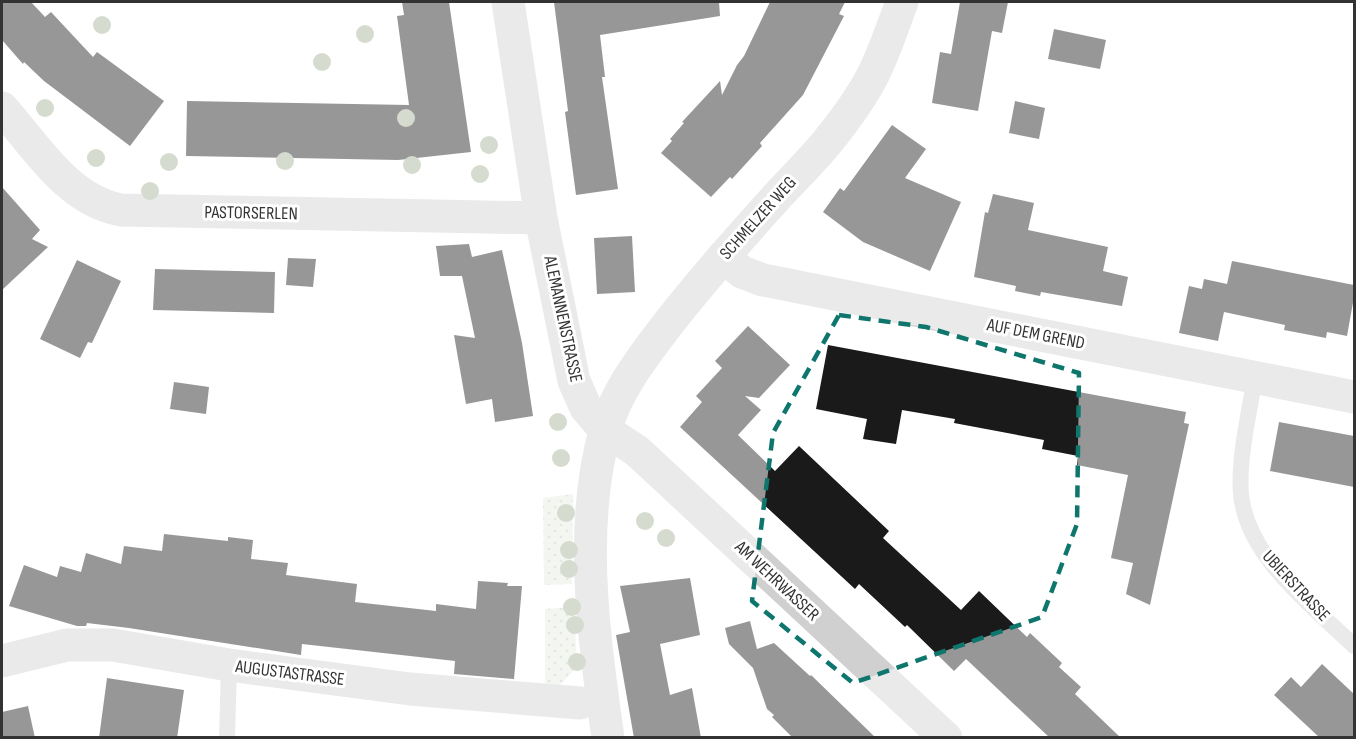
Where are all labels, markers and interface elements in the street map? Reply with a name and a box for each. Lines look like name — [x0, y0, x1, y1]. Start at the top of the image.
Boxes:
street label: SCHMELZER WEG — [715, 172, 801, 264]
street label: PASTORSERLEN — [204, 202, 298, 224]
street label: ALEMANNENSTRASSE — [539, 253, 587, 384]
street label: AUF DEM GREND — [984, 314, 1087, 354]
street label: AM WEHRWASSER — [730, 536, 824, 625]
street label: UBIERSTRASSE — [1258, 546, 1334, 626]
street label: AUGUSTASTRASSE — [233, 656, 346, 690]

